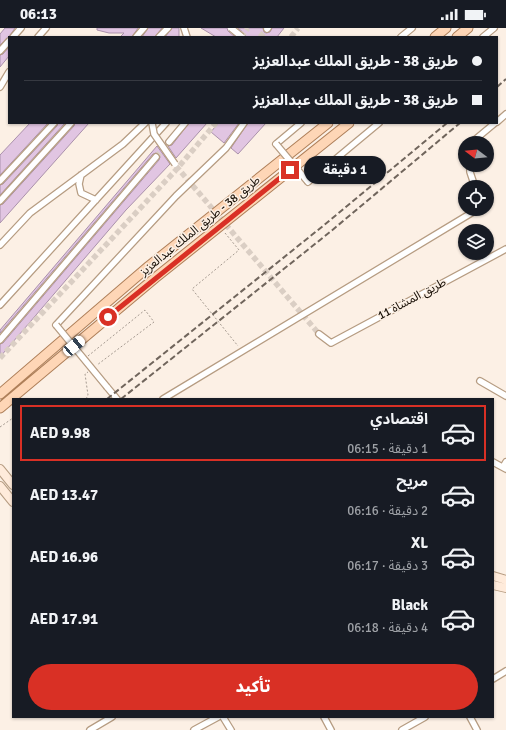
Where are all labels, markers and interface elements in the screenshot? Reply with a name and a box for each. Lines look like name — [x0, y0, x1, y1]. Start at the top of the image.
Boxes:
text: 06:13 — [20, 5, 57, 23]
text: طريق 38 - طريق الملك عبدالعزيز — [253, 52, 458, 70]
text: طريق 38 - طريق الملك عبدالعزيز — [253, 91, 458, 109]
north arrow — [458, 136, 494, 172]
map controls — [458, 136, 494, 260]
callout: 1 دقيقة — [304, 156, 386, 184]
route end — [281, 161, 299, 179]
text: 1 دقيقة — [323, 162, 367, 178]
street label: طريق 38 - طريق الملك عبدالعزيز — [136, 173, 263, 280]
button: locate — [458, 180, 494, 216]
button: layers — [458, 224, 494, 260]
street label: طريق المشاة 11 — [375, 275, 449, 323]
route start — [99, 308, 117, 326]
car — [61, 334, 87, 358]
text: اقتصادي — [370, 410, 428, 428]
icon: car — [440, 415, 476, 451]
text: AED 9.98 — [30, 424, 90, 442]
text: 1 دقيقة · 06:15 — [347, 441, 428, 457]
text: مريح — [396, 472, 428, 490]
icon: car — [440, 477, 476, 513]
text: AED 13.47 — [30, 486, 98, 504]
text: 2 دقيقة · 06:16 — [347, 503, 428, 519]
text: XL — [411, 534, 428, 552]
icon: car — [440, 539, 476, 575]
text: AED 16.96 — [30, 548, 98, 566]
text: 3 دقيقة · 06:17 — [347, 558, 428, 574]
text: Black — [391, 596, 428, 614]
icon: car — [440, 601, 476, 637]
text: AED 17.91 — [30, 610, 98, 628]
text: 4 دقيقة · 06:18 — [347, 620, 428, 636]
button: تأكيد — [28, 664, 478, 710]

